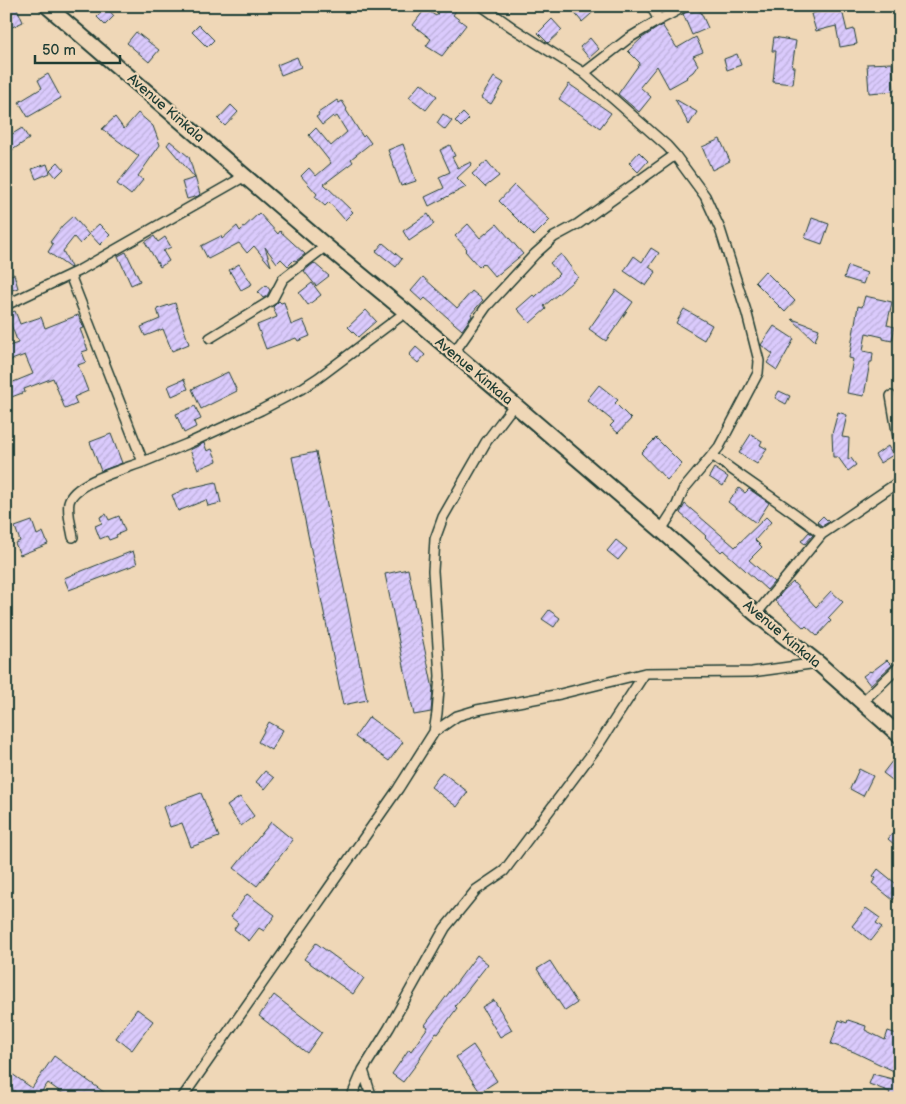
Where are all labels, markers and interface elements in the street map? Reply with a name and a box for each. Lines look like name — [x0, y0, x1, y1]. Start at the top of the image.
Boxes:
scale bar — [35, 32, 120, 64]
text: 50 m — [42, 41, 76, 60]
street label: Avenue Kinkala — [124, 70, 208, 146]
street label: Avenue Kinkala — [432, 333, 516, 409]
street label: Avenue Kinkala — [740, 596, 824, 672]

